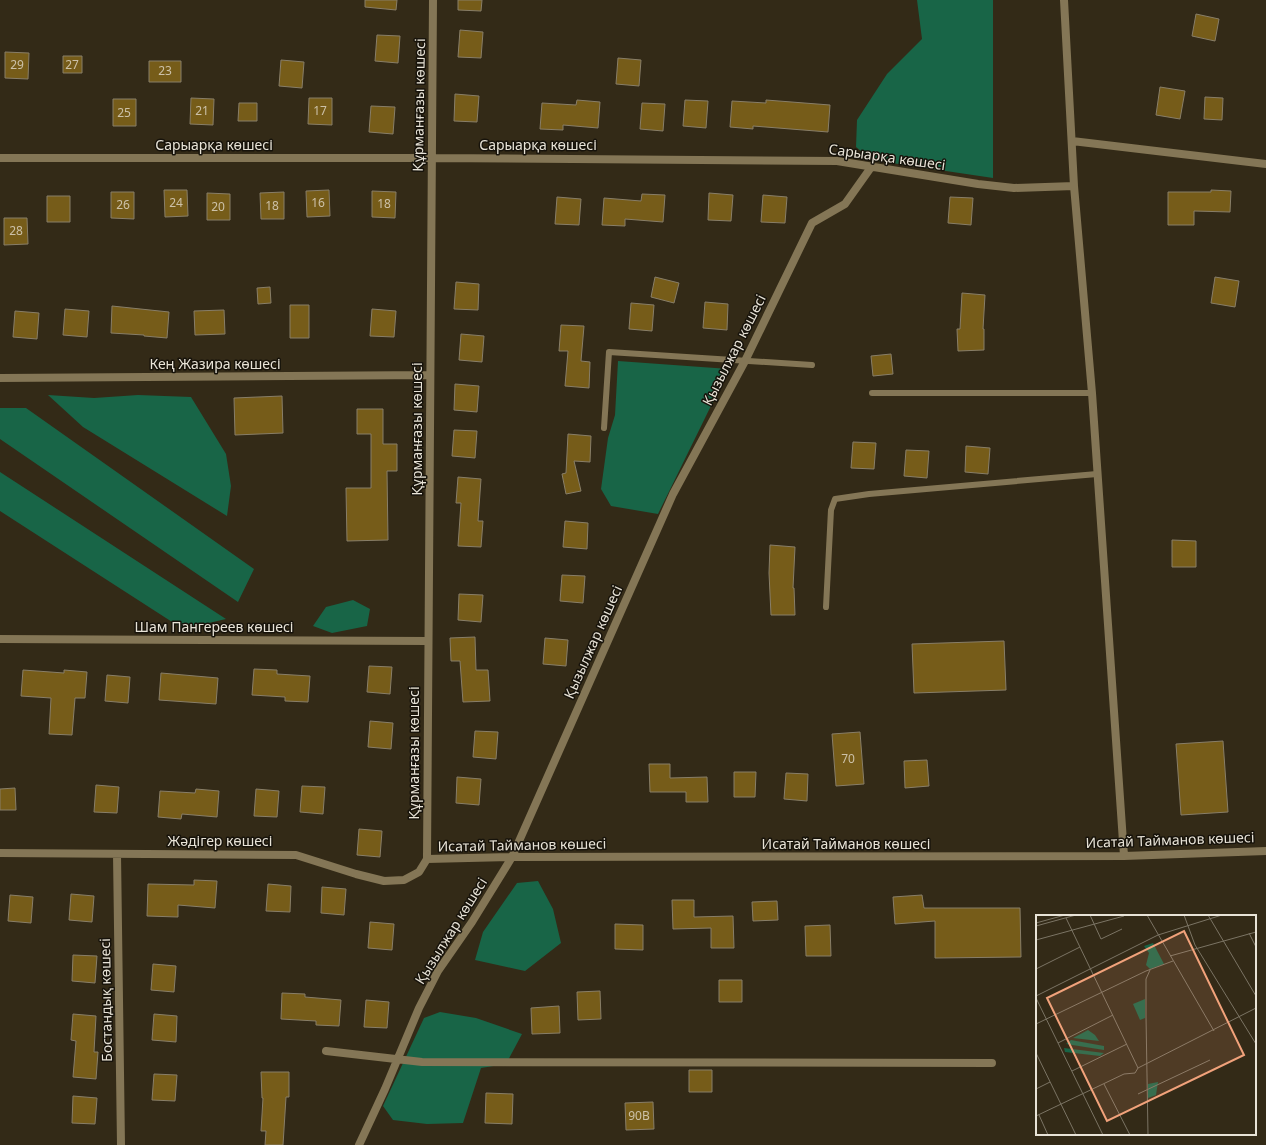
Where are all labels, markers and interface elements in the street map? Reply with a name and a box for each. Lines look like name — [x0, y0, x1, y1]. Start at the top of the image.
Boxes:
street label: Құрманғазы көшесі — [408, 38, 429, 172]
house number: 29 — [10, 56, 24, 73]
house number: 27 — [65, 56, 79, 73]
house number: 23 — [158, 62, 172, 79]
house number: 21 — [195, 102, 209, 119]
house number: 17 — [313, 102, 327, 119]
house number: 25 — [117, 104, 131, 121]
street label: Сарыарқа көшесі — [155, 135, 273, 154]
street label: Сарыарқа көшесі — [479, 135, 597, 154]
street label: Сарыарқа көшесі — [827, 139, 947, 174]
house number: 24 — [169, 194, 183, 211]
house number: 16 — [311, 194, 325, 211]
house number: 18 — [377, 195, 391, 212]
house number: 26 — [116, 196, 130, 213]
house number: 18 — [265, 197, 279, 214]
house number: 20 — [211, 198, 225, 215]
house number: 28 — [9, 222, 23, 239]
street label: Қызылжар көшесі — [697, 291, 770, 409]
street label: Кең Жазира көшесі — [149, 354, 281, 373]
street label: Құрманғазы көшесі — [407, 362, 426, 496]
street label: Қызылжар көшесі — [559, 582, 626, 702]
street label: Шам Пангереев көшесі — [135, 617, 293, 636]
street label: Құрманғазы көшесі — [404, 686, 423, 820]
house number: 70 — [841, 750, 855, 767]
street label: Исатай Тайманов көшесі — [1085, 827, 1255, 852]
street label: Жәдігер көшесі — [168, 831, 272, 850]
street label: Исатай Тайманов көшесі — [437, 834, 607, 855]
street label: Исатай Тайманов көшесі — [762, 834, 930, 853]
street label: Қызылжар көшесі — [410, 874, 491, 988]
inset map — [1036, 915, 1256, 1135]
street label: Бостандық көшесі — [95, 938, 116, 1062]
house number: 90B — [628, 1107, 650, 1124]

